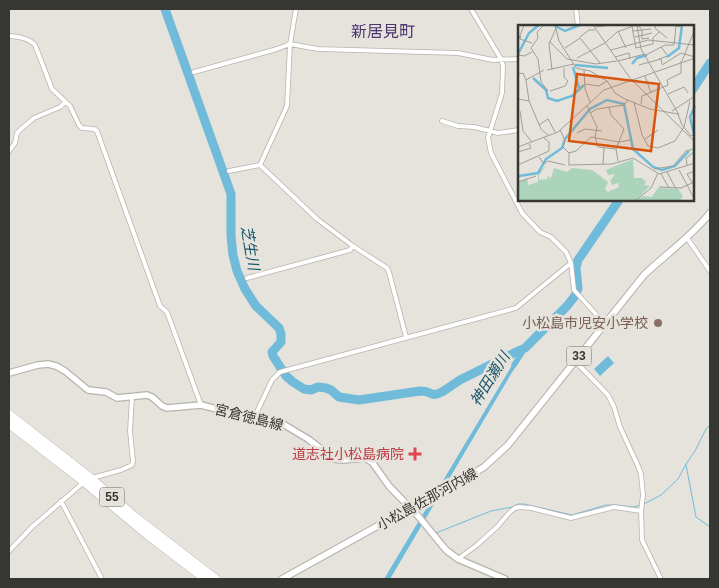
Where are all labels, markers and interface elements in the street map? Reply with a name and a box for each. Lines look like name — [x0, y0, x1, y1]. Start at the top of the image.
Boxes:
district label: 新居見町 — [351, 23, 415, 40]
inset map — [518, 25, 694, 201]
water label: 芝生川 — [238, 224, 263, 274]
place label: 小松島市児安小学校 — [522, 315, 648, 331]
marker: 小松島市児安小学校 — [652, 317, 664, 329]
road number: 33 — [566, 346, 592, 366]
water label: 神田瀬川 — [466, 347, 514, 409]
street label: 宮倉徳島線 — [213, 401, 285, 433]
place label: 道志社小松島病院 — [292, 446, 404, 462]
marker: 道志社小松島病院 — [408, 447, 422, 461]
street label: 小松島佐那河内線 — [374, 465, 480, 533]
road number: 55 — [100, 488, 124, 507]

